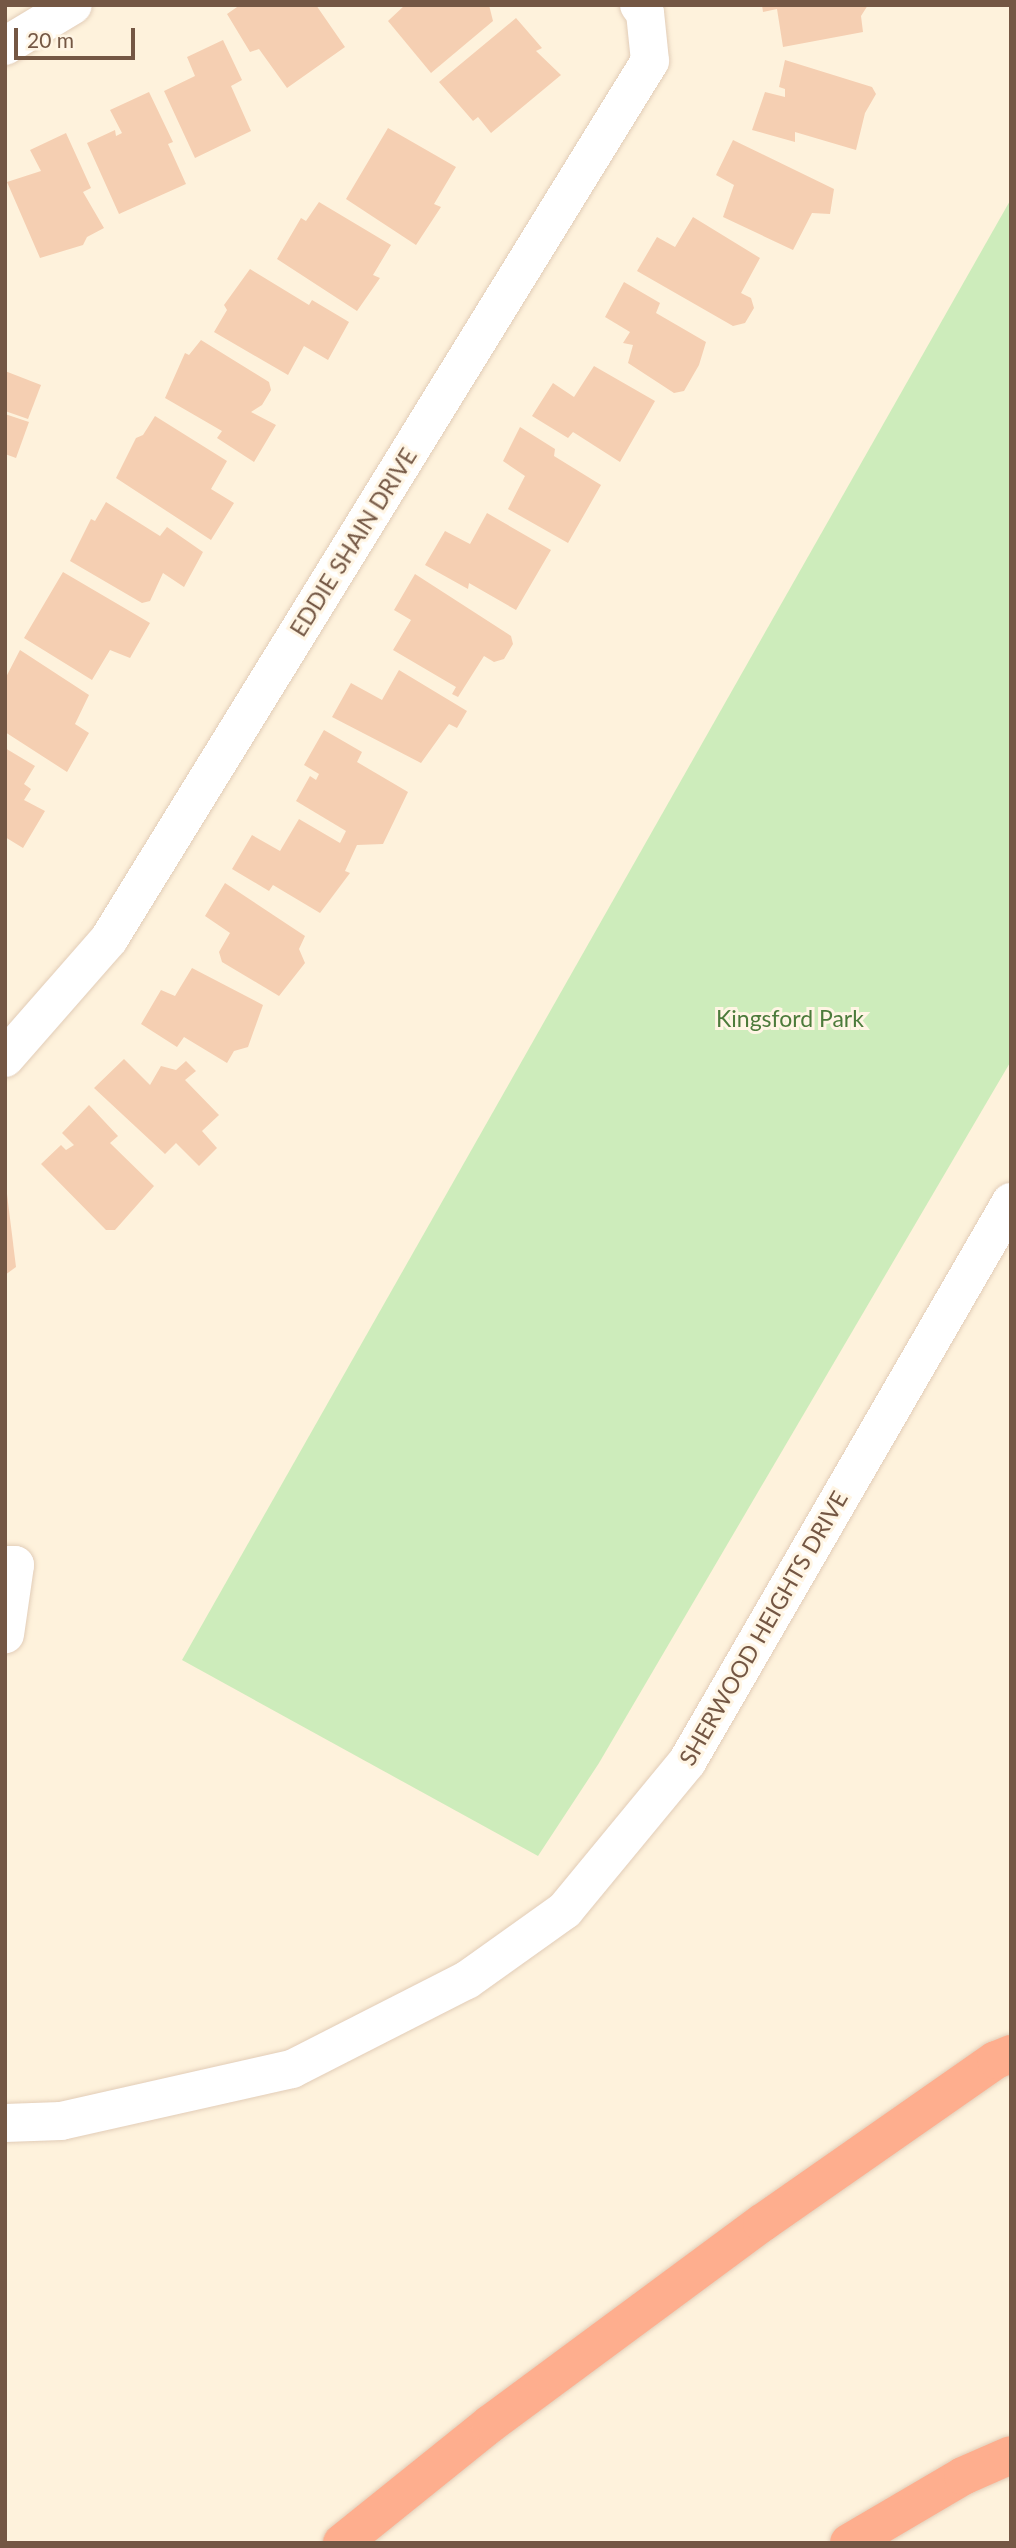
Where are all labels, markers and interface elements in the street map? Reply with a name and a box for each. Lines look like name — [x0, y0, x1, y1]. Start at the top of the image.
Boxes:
scale bar — [18, 14, 138, 58]
text: 20 m — [27, 27, 74, 52]
street label: EDDIE SHAIN DRIVE — [284, 443, 422, 641]
park label: Kingsford Park — [716, 1004, 864, 1032]
street label: SHERWOOD HEIGHTS DRIVE — [673, 1486, 853, 1770]

